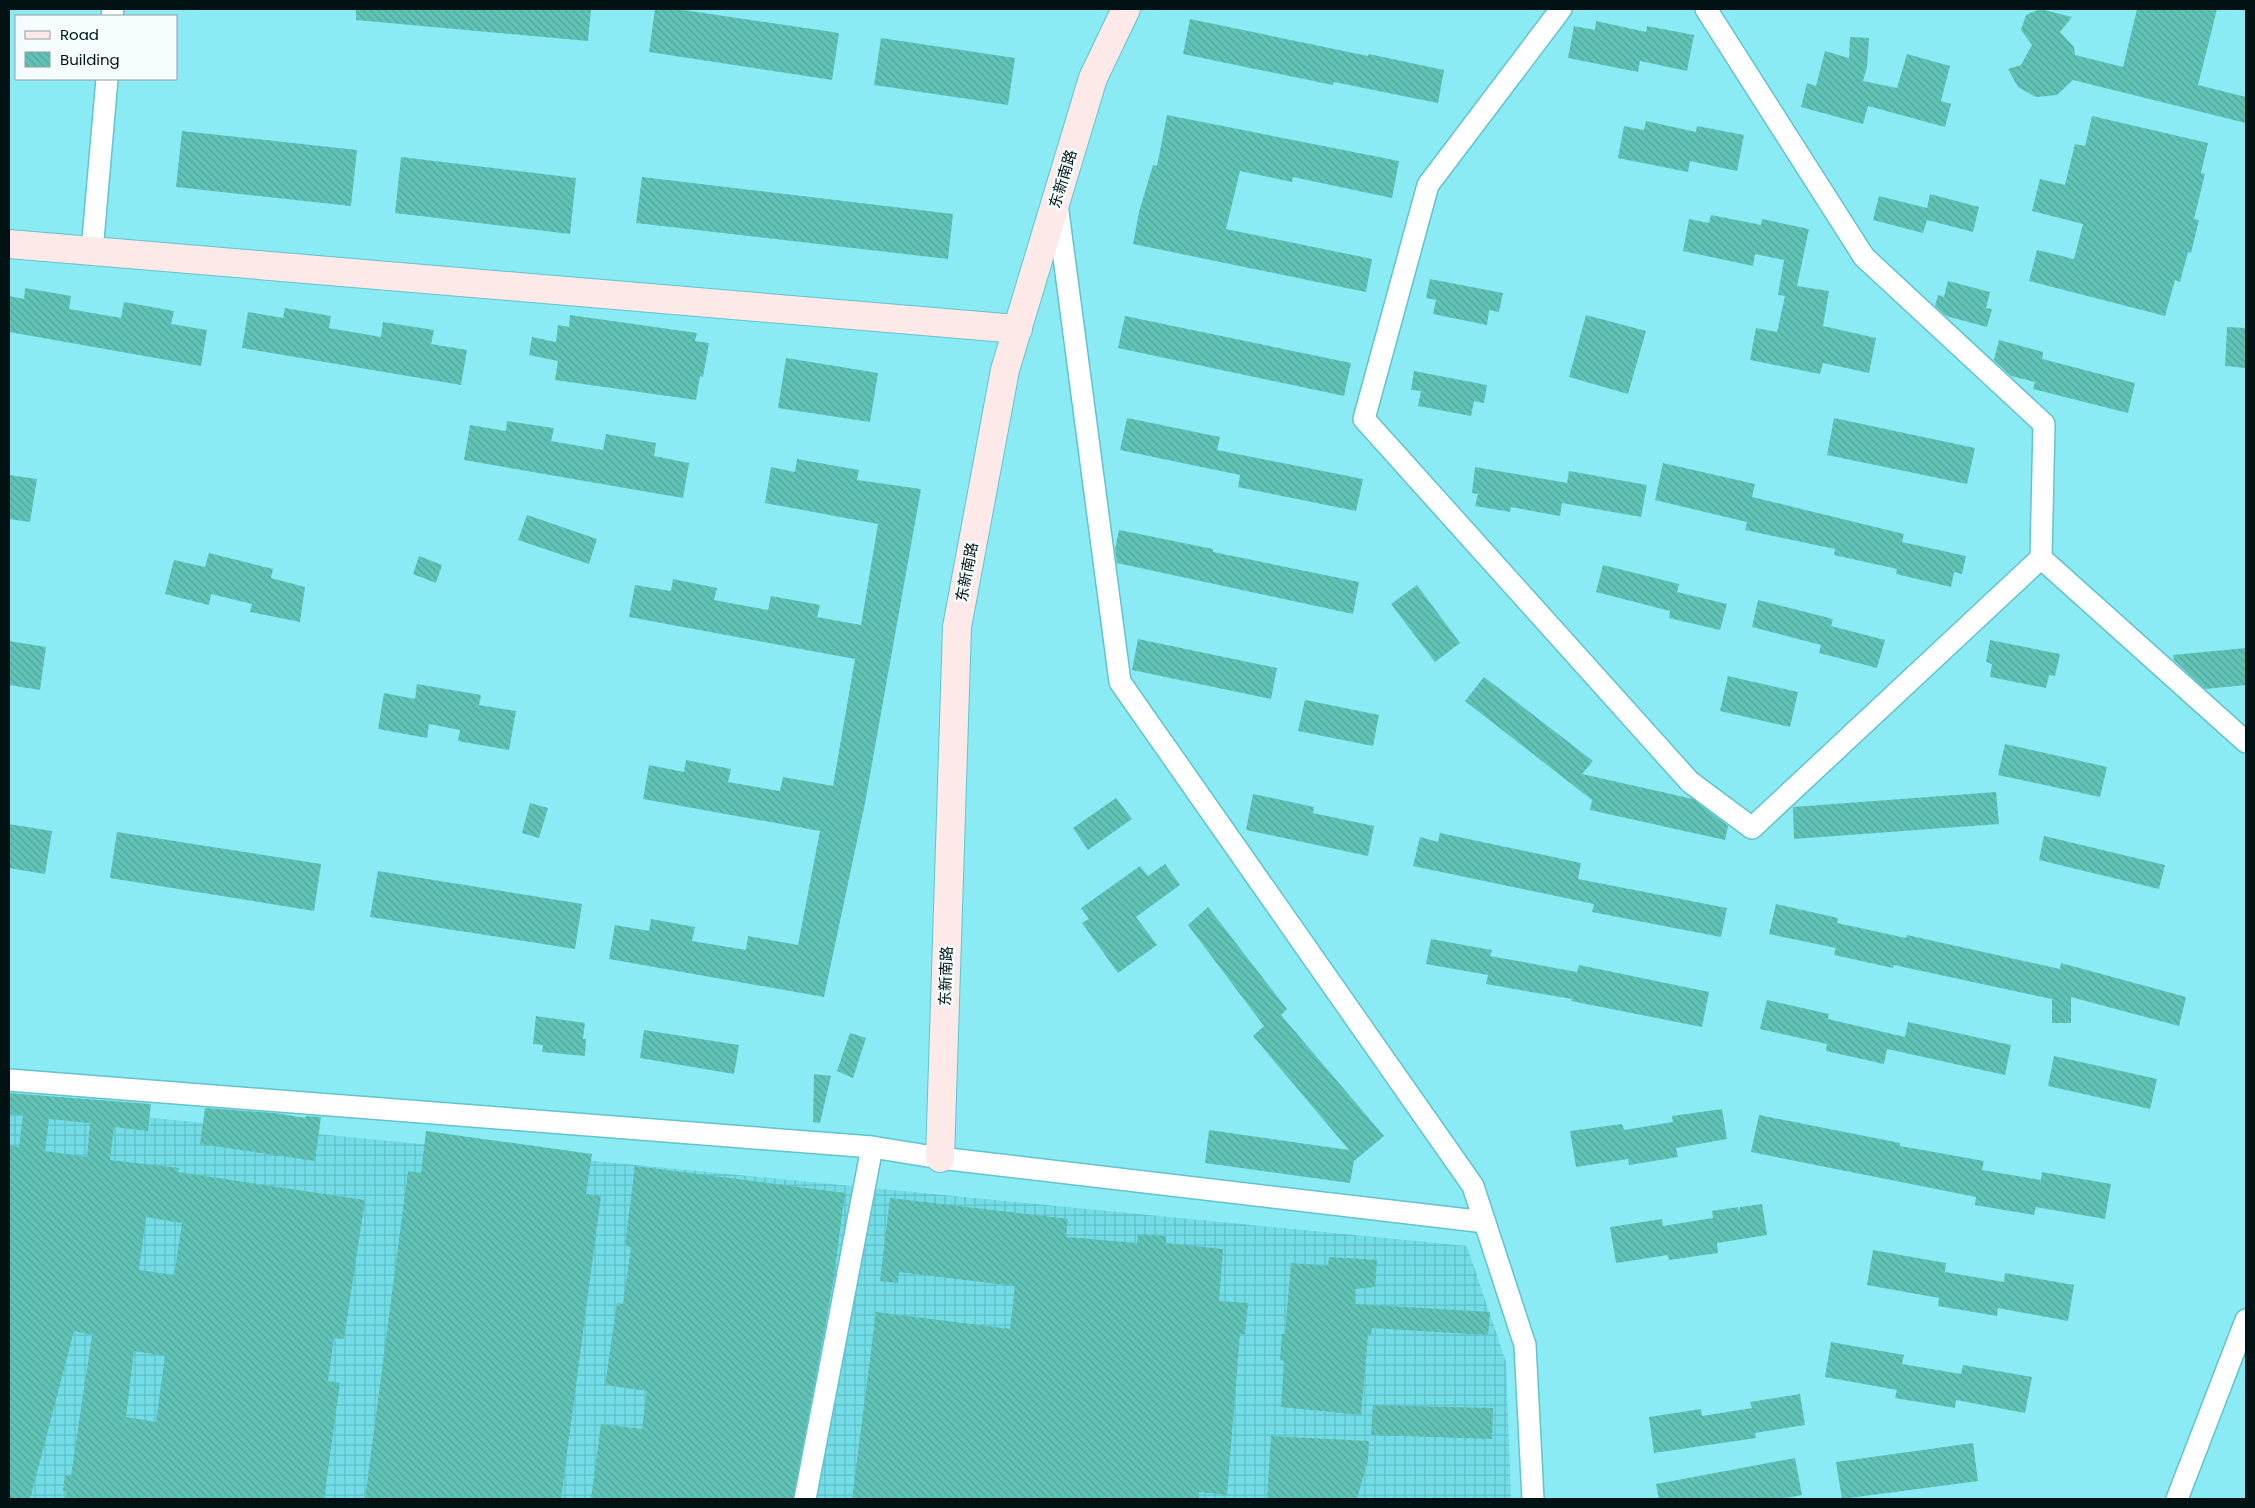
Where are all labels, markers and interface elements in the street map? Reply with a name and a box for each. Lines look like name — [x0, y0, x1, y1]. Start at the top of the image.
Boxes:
legend — [15, 15, 178, 80]
text: Road — [60, 24, 99, 45]
text: Building — [60, 49, 120, 70]
street label: 东新南路 — [1044, 147, 1081, 211]
street label: 东新南路 — [950, 540, 983, 603]
street label: 东新南路 — [934, 946, 957, 1006]

